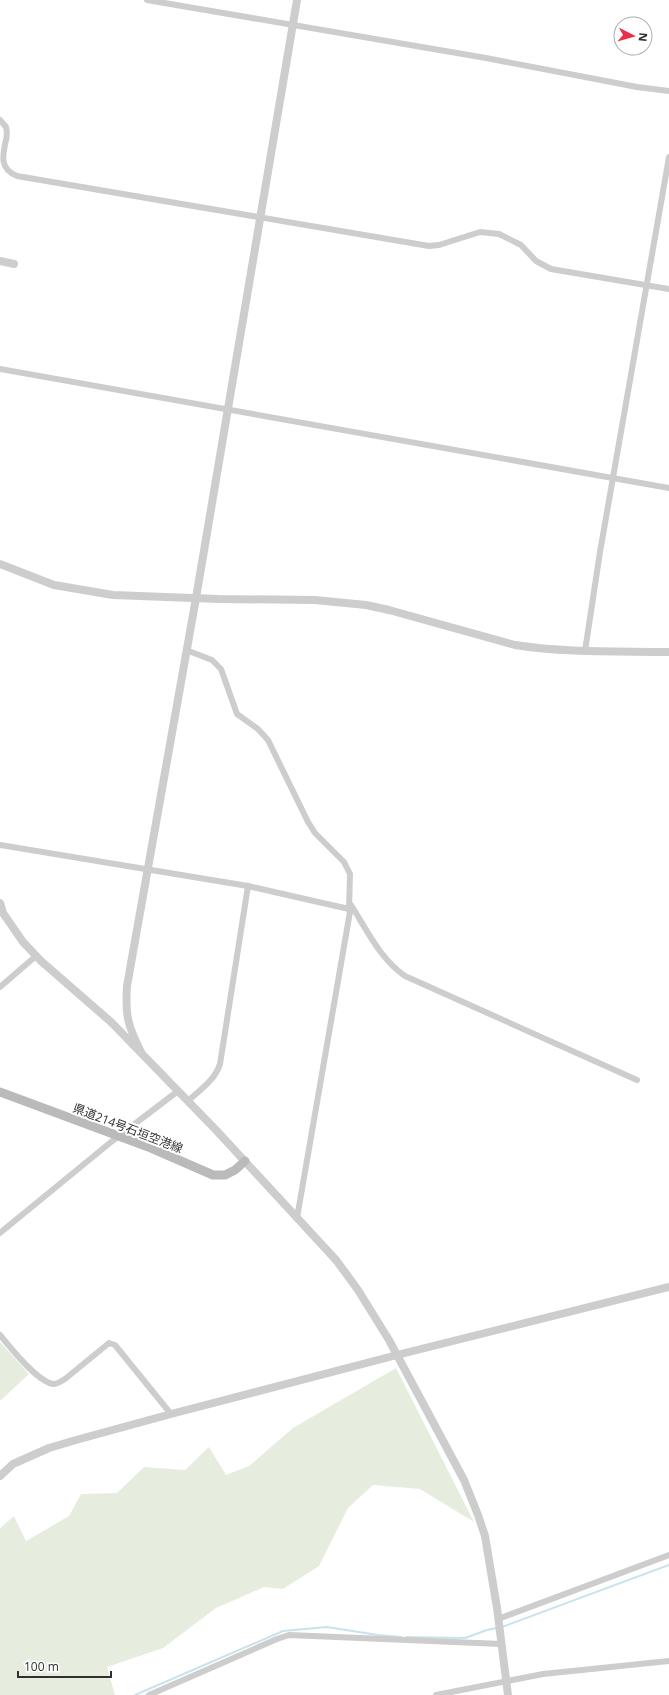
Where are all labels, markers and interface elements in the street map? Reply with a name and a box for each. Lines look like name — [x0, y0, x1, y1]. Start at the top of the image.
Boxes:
north arrow — [613, 16, 653, 56]
text: N — [636, 32, 651, 42]
street label: 県道214号石垣空港線 — [71, 1099, 185, 1157]
scale bar — [18, 1653, 111, 1679]
text: 100 m — [24, 1658, 59, 1675]

